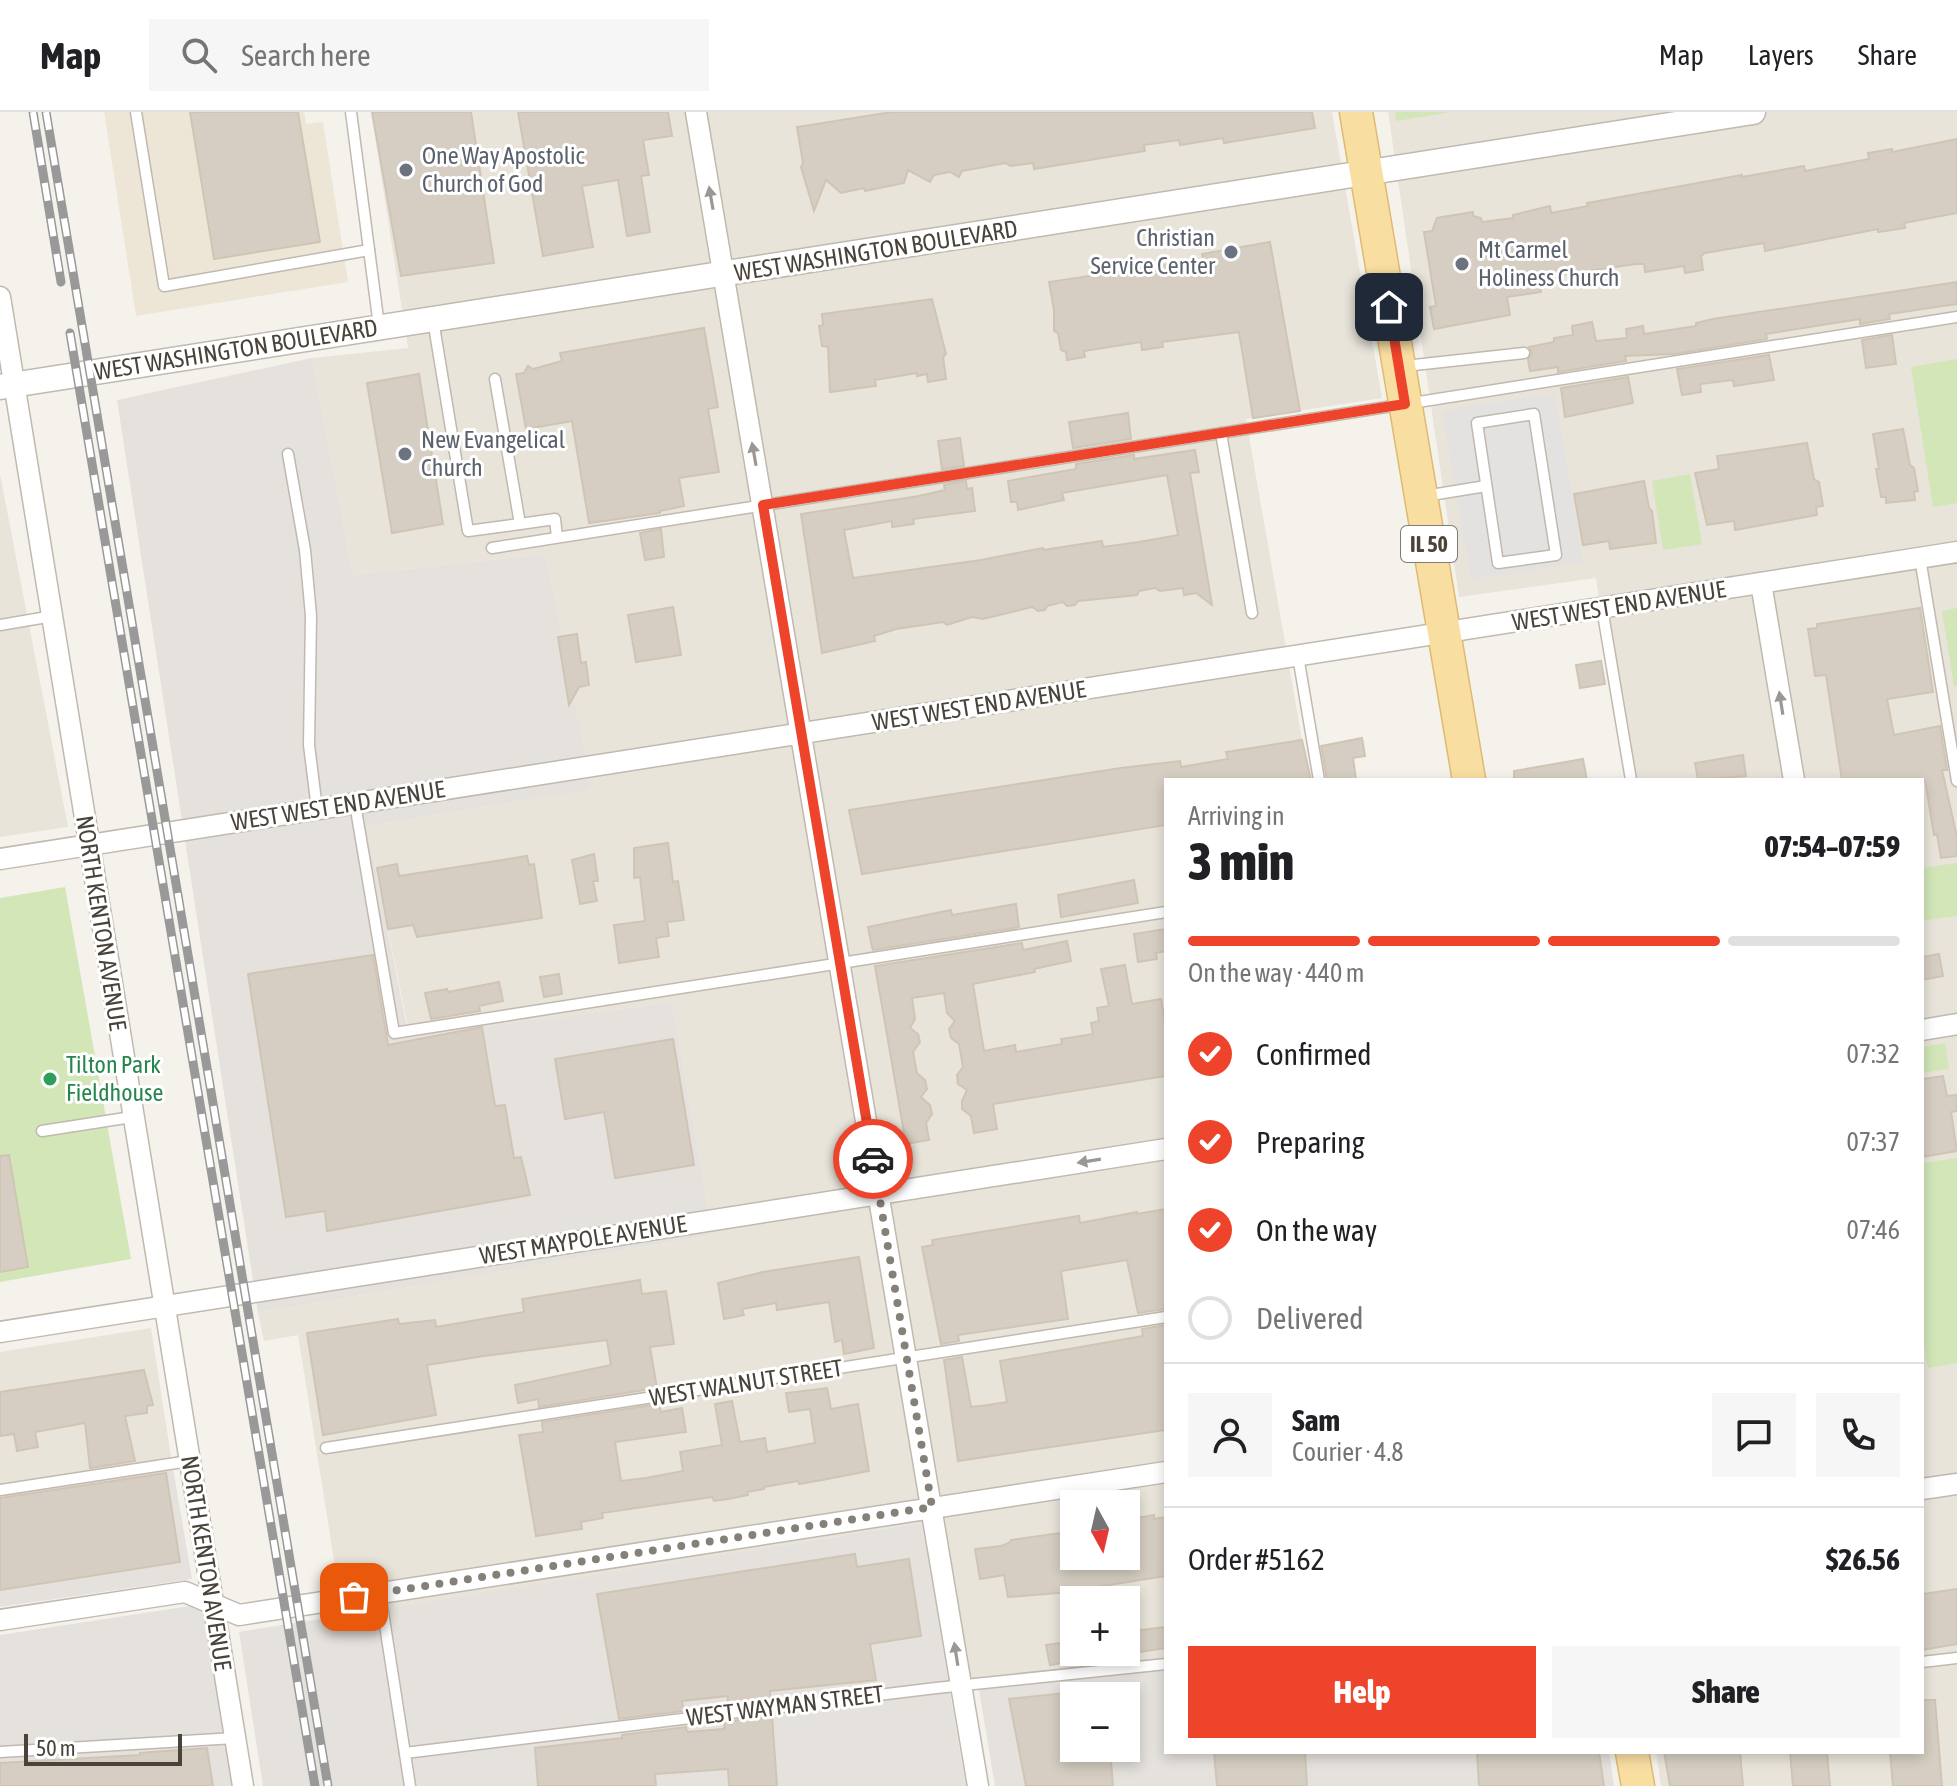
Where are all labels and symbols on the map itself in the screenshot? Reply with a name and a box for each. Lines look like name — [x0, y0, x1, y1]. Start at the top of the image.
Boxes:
place label: One Way Apostolic Church of God — [422, 142, 585, 197]
marker: One Way Apostolic Church of God — [397, 161, 415, 179]
one-way arrow — [704, 185, 716, 210]
street label: WEST WASHINGTON BOULEVARD — [732, 215, 1019, 286]
place label: Christian Service Center — [1090, 224, 1216, 279]
place label: Mt Carmel Holiness Church — [1478, 236, 1620, 291]
marker: Christian Service Center — [1222, 243, 1240, 261]
marker: Mt Carmel Holiness Church — [1453, 255, 1471, 273]
pin — [1355, 273, 1423, 341]
street label: WEST WASHINGTON BOULEVARD — [92, 314, 379, 385]
place label: New Evangelical Church — [421, 426, 566, 481]
one-way arrow — [747, 441, 760, 466]
marker: New Evangelical Church — [396, 445, 414, 463]
road number: IL 50 — [1401, 526, 1457, 562]
street label: WEST WEST END AVENUE — [1510, 575, 1728, 636]
street label: WEST WEST END AVENUE — [870, 675, 1088, 736]
one-way arrow — [1774, 690, 1786, 715]
street label: WEST WEST END AVENUE — [229, 775, 447, 836]
street label: NORTH KENTON AVENUE — [71, 813, 132, 1032]
place label: Tilton Park Fieldhouse — [66, 1051, 163, 1106]
marker: Tilton Park Fieldhouse — [41, 1070, 59, 1088]
courier — [833, 1119, 913, 1199]
one-way arrow — [1076, 1155, 1101, 1168]
street label: WEST MAYPOLE AVENUE — [477, 1210, 688, 1269]
street label: WEST WALNUT STREET — [647, 1354, 845, 1411]
street label: NORTH KENTON AVENUE — [176, 1453, 237, 1672]
north arrow — [1060, 1490, 1140, 1570]
pin — [320, 1563, 388, 1631]
one-way arrow — [950, 1641, 962, 1666]
street label: WEST WAYMAN STREET — [685, 1680, 886, 1731]
scale bar — [24, 1730, 182, 1766]

